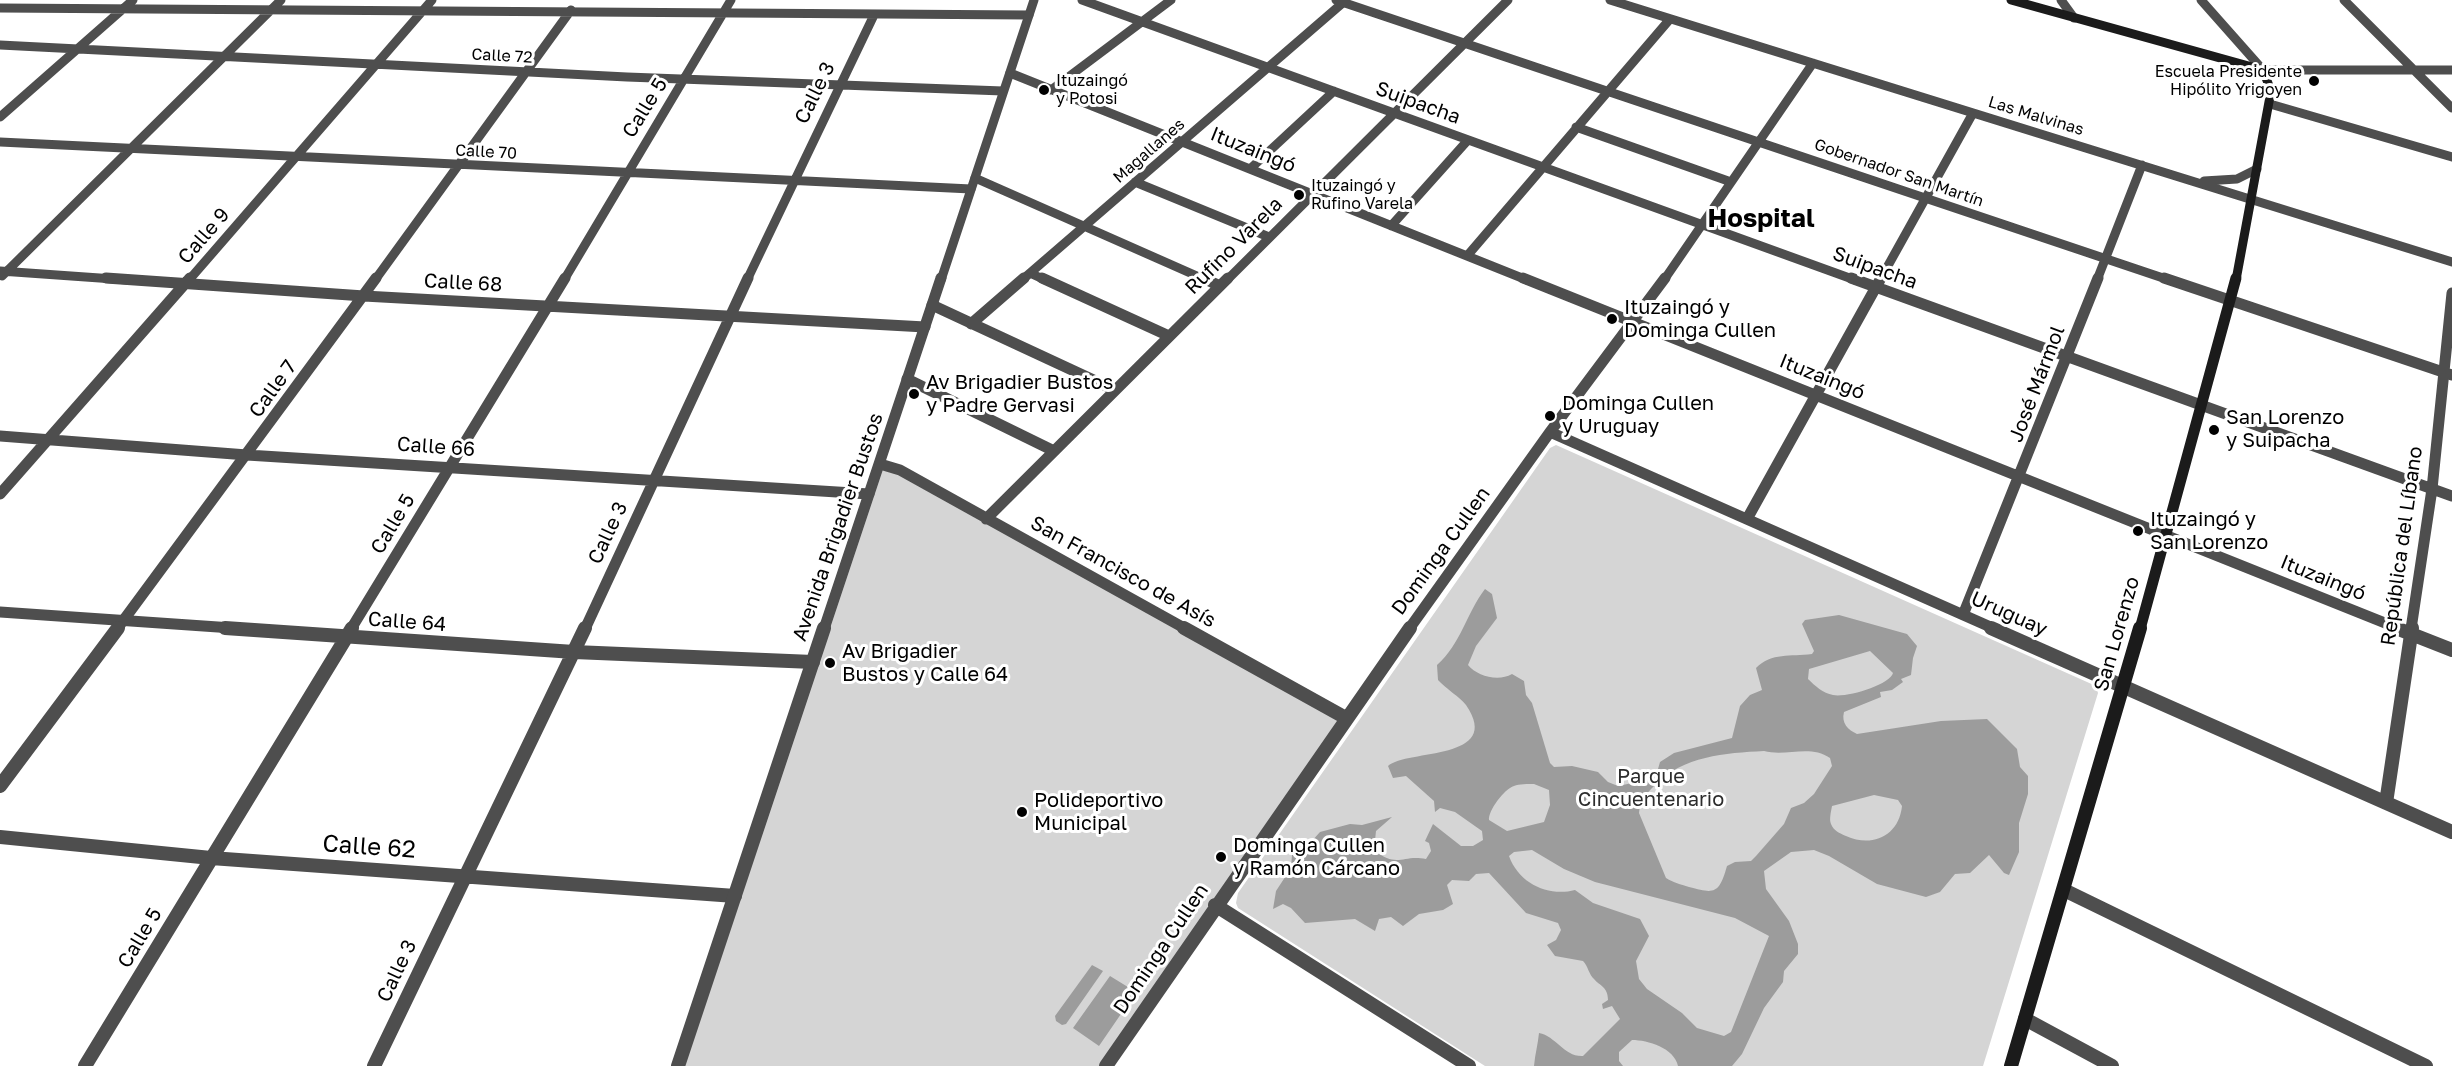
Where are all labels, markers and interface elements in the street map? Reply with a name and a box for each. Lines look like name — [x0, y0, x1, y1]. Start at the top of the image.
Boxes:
street label: Calle 72 — [471, 45, 533, 67]
street label: Calle 3 — [790, 58, 840, 128]
place label: Escuela Presidente Hipólito Yrigoyen — [2155, 62, 2302, 100]
place label: Ituzaingó y Potosi — [1056, 71, 1128, 109]
street label: Calle 5 — [617, 74, 673, 142]
marker: Escuela Presidente Hipólito Yrigoyen — [2307, 74, 2321, 88]
street label: Suipacha — [1372, 77, 1464, 129]
marker: Ituzaingó y Potosi — [1037, 83, 1051, 97]
street label: Las Malvinas — [1986, 92, 2086, 140]
street label: Magallanes — [1109, 115, 1189, 187]
street label: Ituzaingó — [1207, 122, 1299, 178]
street label: Gobernador San Martín — [1812, 135, 1986, 211]
street label: Calle 70 — [455, 141, 517, 163]
place label: Ituzaingó y Rufino Varela — [1311, 176, 1413, 214]
marker: Ituzaingó y Rufino Varela — [1292, 188, 1306, 202]
street label: Rufino Varela — [1180, 192, 1288, 300]
street label: Calle 9 — [173, 203, 235, 269]
district label: Hospital — [1707, 203, 1815, 235]
street label: Suipacha — [1829, 242, 1921, 294]
street label: Calle 68 — [423, 269, 503, 297]
place label: Ituzaingó y Dominga Cullen — [1624, 296, 1776, 343]
marker: Ituzaingó y Dominga Cullen — [1605, 312, 1619, 326]
street label: José Mármol — [2004, 322, 2070, 446]
street label: Ituzaingó — [1776, 349, 1868, 405]
street label: Calle 7 — [244, 356, 302, 422]
place label: Av Brigadier Bustos y Padre Gervasi — [926, 371, 1113, 418]
marker: Av Brigadier Bustos y Padre Gervasi — [907, 387, 921, 401]
place label: Dominga Cullen y Uruguay — [1562, 392, 1714, 439]
place label: San Lorenzo y Suipacha — [2226, 406, 2344, 453]
marker: Dominga Cullen y Uruguay — [1543, 409, 1557, 423]
street label: Avenida Brigadier Bustos — [788, 410, 888, 644]
marker: San Lorenzo y Suipacha — [2207, 423, 2221, 437]
street label: Calle 66 — [396, 432, 476, 462]
street label: República del Líbano — [2376, 445, 2428, 647]
street label: Dominga Cullen — [1387, 482, 1495, 620]
street label: Calle 5 — [366, 490, 420, 558]
street label: Calle 3 — [583, 498, 633, 568]
place label: Ituzaingó y San Lorenzo — [2150, 508, 2268, 555]
street label: San Francisco de Asís — [1026, 511, 1220, 633]
marker: Ituzaingó y San Lorenzo — [2131, 524, 2145, 538]
street label: Ituzaingó — [2277, 550, 2369, 606]
street label: San Lorenzo — [2089, 574, 2145, 694]
street label: Uruguay — [1967, 587, 2051, 641]
street label: Calle 64 — [367, 607, 447, 637]
place label: Av Brigadier Bustos y Calle 64 — [842, 640, 1008, 687]
marker: Av Brigadier Bustos y Calle 64 — [823, 656, 837, 670]
park label: Parque Cincuentenario — [1578, 765, 1724, 812]
place label: Polideportivo Municipal — [1034, 789, 1163, 836]
marker: Polideportivo Municipal — [1015, 805, 1029, 819]
street label: Calle 62 — [321, 829, 417, 865]
place label: Dominga Cullen y Ramón Cárcano — [1233, 834, 1400, 881]
marker: Dominga Cullen y Ramón Cárcano — [1214, 850, 1228, 864]
street label: Dominga Cullen — [1109, 879, 1213, 1019]
street label: Calle 5 — [113, 904, 167, 972]
street label: Calle 3 — [372, 936, 422, 1006]

